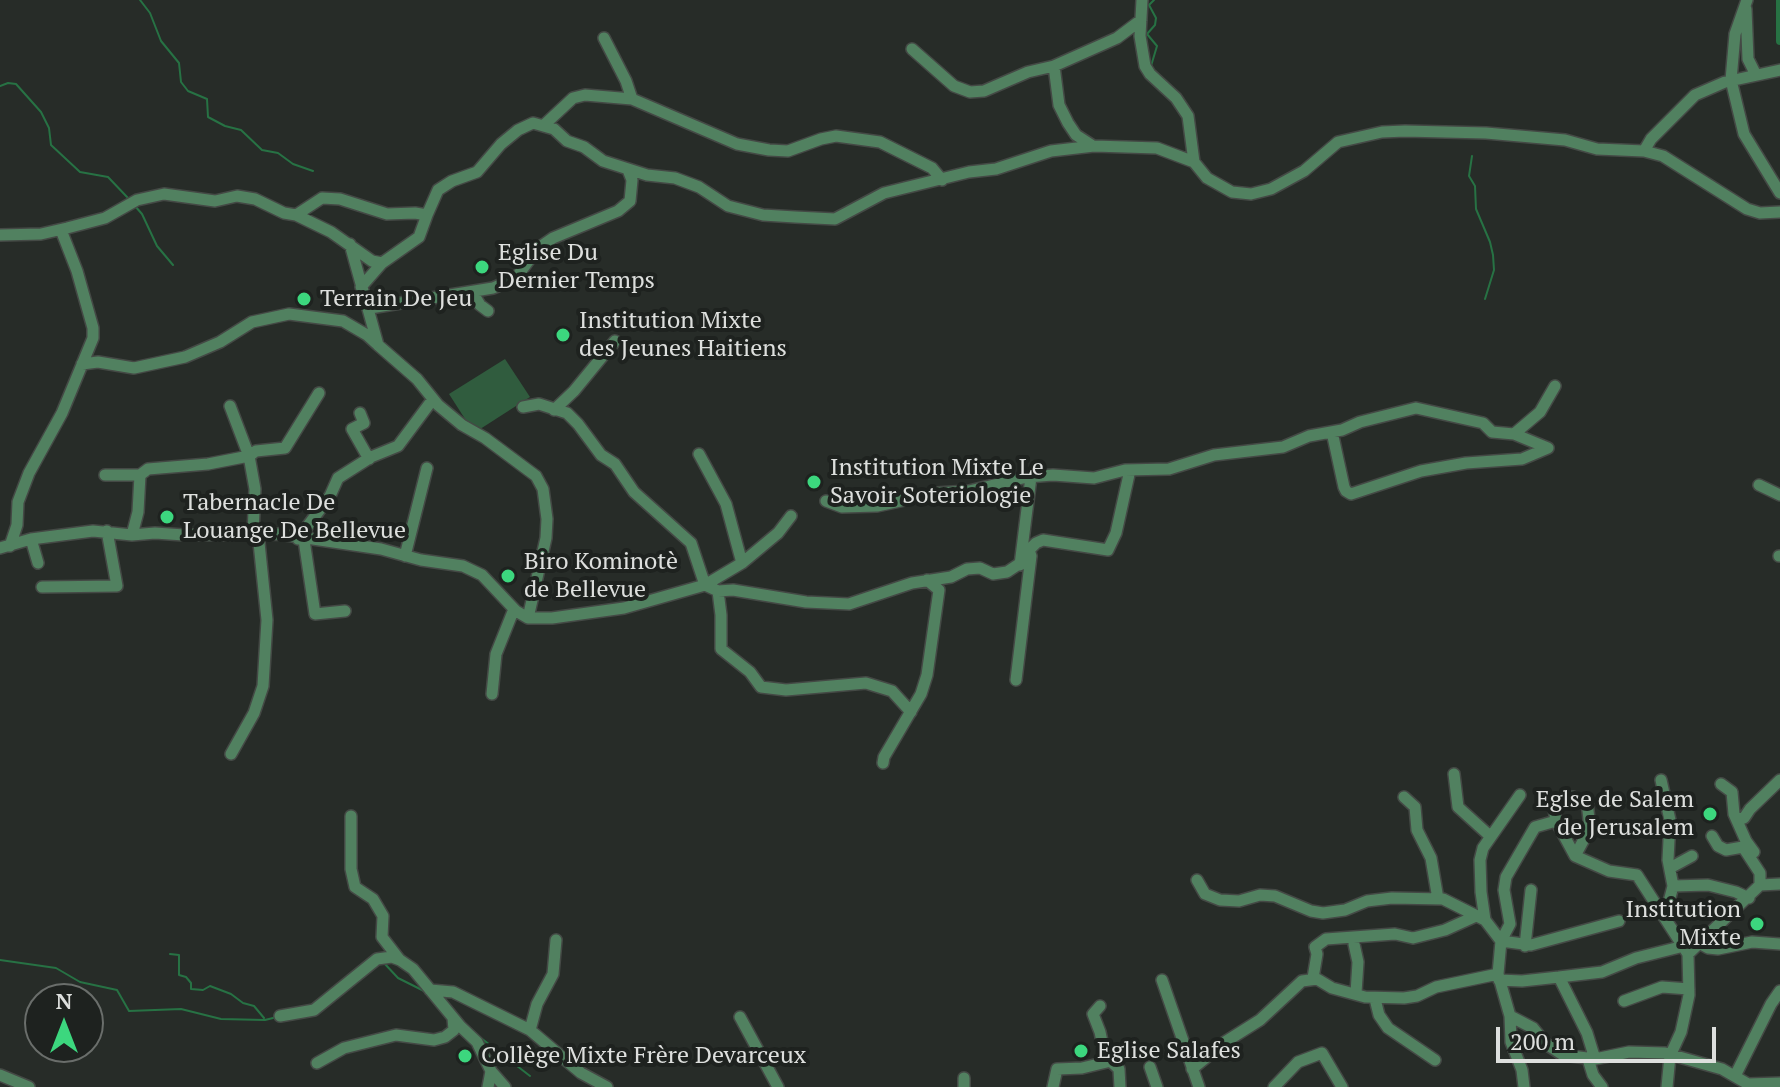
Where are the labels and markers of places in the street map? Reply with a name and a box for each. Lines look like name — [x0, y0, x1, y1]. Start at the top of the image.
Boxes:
place label: Eglise Du Dernier Temps — [498, 239, 655, 295]
marker: Eglise Du Dernier Temps — [473, 258, 491, 276]
place label: Terrain De Jeu — [320, 285, 472, 313]
marker: Terrain De Jeu — [295, 290, 313, 308]
place label: Institution Mixte des Jeunes Haitiens — [579, 307, 787, 363]
marker: Institution Mixte des Jeunes Haitiens — [554, 326, 572, 344]
place label: Institution Mixte Le Savoir Soteriologie — [830, 454, 1044, 510]
marker: Institution Mixte Le Savoir Soteriologie — [805, 473, 823, 491]
place label: Tabernacle De Louange De Bellevue — [183, 489, 406, 545]
marker: Tabernacle De Louange De Bellevue — [158, 508, 176, 526]
place label: Biro Kominotè de Bellevue — [524, 548, 678, 604]
marker: Biro Kominotè de Bellevue — [499, 567, 517, 585]
place label: Eglse de Salem de Jerusalem — [1536, 786, 1694, 842]
marker: Eglse de Salem de Jerusalem — [1701, 805, 1719, 823]
place label: Institution Mixte — [1625, 896, 1741, 952]
marker: Institution Mixte — [1748, 915, 1766, 933]
place label: Eglise Salafes — [1097, 1037, 1241, 1065]
place label: Collège Mixte Frère Devarceux — [481, 1042, 806, 1070]
marker: Eglise Salafes — [1072, 1042, 1090, 1060]
marker: Collège Mixte Frère Devarceux — [456, 1047, 474, 1065]

